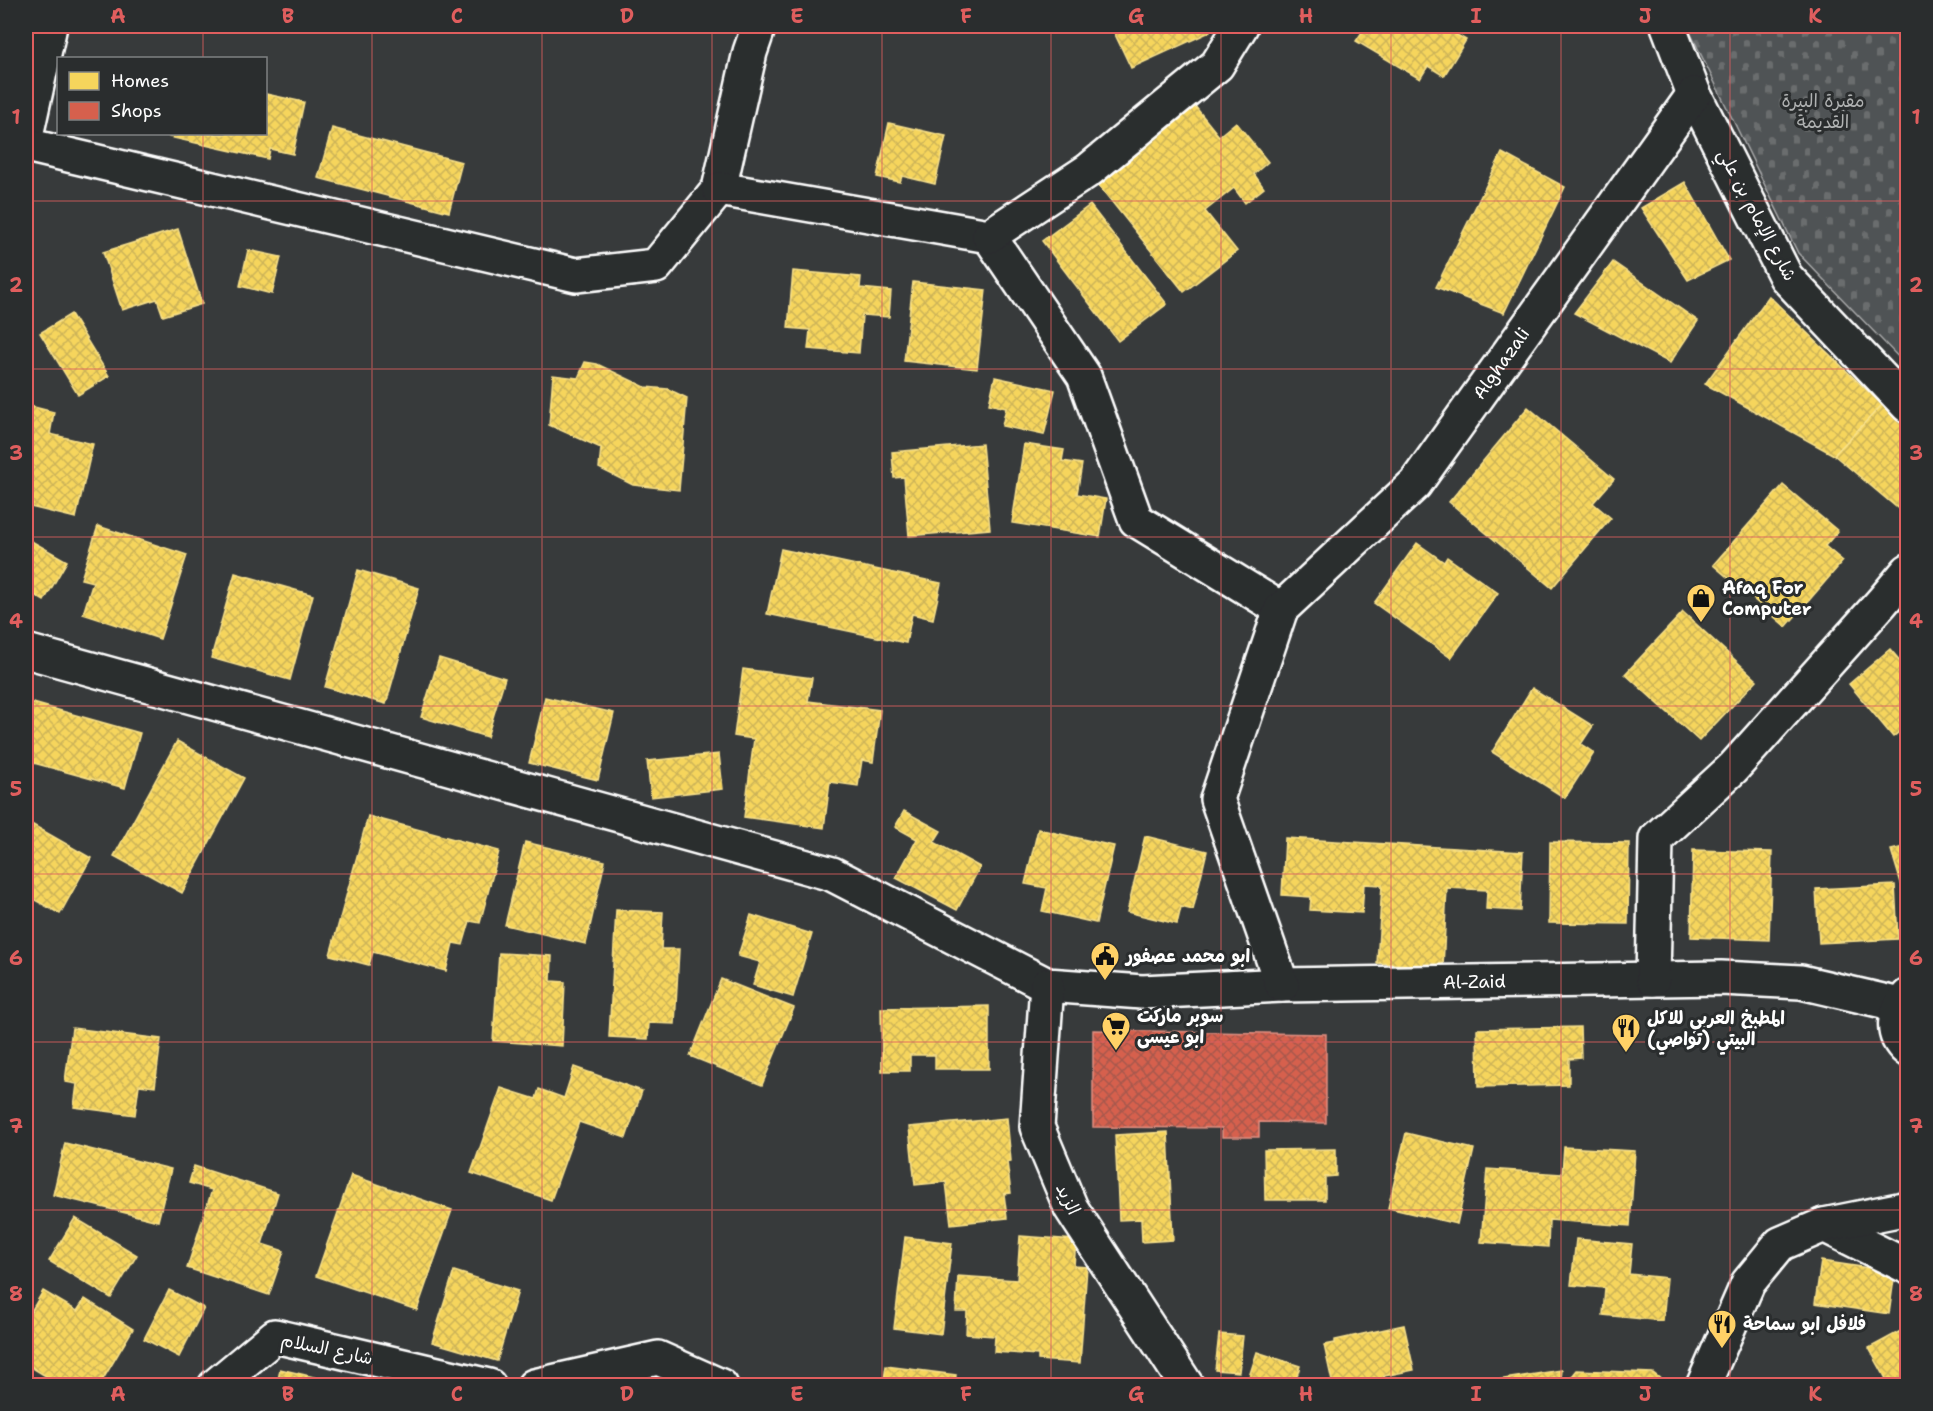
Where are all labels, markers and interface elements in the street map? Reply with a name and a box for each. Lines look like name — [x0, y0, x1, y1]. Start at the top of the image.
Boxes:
text: A — [110, 3, 126, 29]
text: B — [282, 3, 294, 29]
text: C — [451, 3, 463, 29]
text: D — [620, 3, 634, 29]
text: E — [790, 3, 804, 29]
text: F — [960, 3, 972, 29]
text: G — [1128, 3, 1144, 29]
text: H — [1299, 3, 1313, 29]
text: I — [1470, 3, 1482, 29]
text: J — [1639, 3, 1652, 29]
text: K — [1808, 3, 1822, 29]
legend — [57, 57, 267, 135]
text: Homes — [111, 69, 169, 93]
park label: مقبرة البيرة القديمة — [1782, 89, 1864, 134]
text: Shops — [111, 99, 162, 123]
text: 1 — [11, 104, 21, 130]
text: 1 — [1911, 104, 1921, 130]
street label: شارع الإمام بن علي — [1709, 145, 1802, 287]
text: 2 — [9, 272, 23, 298]
text: 2 — [1909, 272, 1923, 298]
street label: Alghazali — [1467, 323, 1535, 404]
text: 3 — [9, 440, 23, 466]
text: 3 — [1909, 440, 1923, 466]
place label: Afaq For Computer — [1722, 576, 1812, 621]
shop icon: Afaq For Computer — [1685, 582, 1717, 624]
text: 4 — [9, 608, 23, 634]
text: 4 — [1909, 608, 1923, 634]
text: 5 — [10, 776, 22, 802]
text: 5 — [1910, 776, 1922, 802]
public building icon: ابو محمد عصفور — [1089, 940, 1121, 982]
place label: ابو محمد عصفور — [1124, 944, 1250, 968]
text: 6 — [9, 945, 23, 971]
text: 6 — [1909, 945, 1923, 971]
street label: Al-Zaid — [1443, 969, 1506, 994]
place label: سوبر ماركت ابو عيسی — [1137, 1004, 1223, 1049]
place label: المطبخ العربي للاكل البيتي (تواصي) — [1647, 1006, 1785, 1055]
supermarket icon: سوبر ماركت ابو عيسی — [1100, 1010, 1132, 1052]
restaurant icon: المطبخ العربي للاكل البيتي (تواصي) — [1610, 1012, 1642, 1054]
text: 7 — [9, 1113, 23, 1139]
text: 7 — [1909, 1113, 1923, 1139]
street label: الزيد — [1050, 1179, 1086, 1219]
text: 8 — [9, 1281, 23, 1307]
text: 8 — [1909, 1281, 1923, 1307]
restaurant icon: فلافل ابو سماحة — [1706, 1308, 1738, 1350]
place label: فلافل ابو سماحة — [1743, 1312, 1866, 1336]
street label: شارع السلام — [278, 1328, 375, 1372]
text: A — [110, 1381, 126, 1407]
text: B — [282, 1381, 294, 1407]
text: C — [451, 1381, 463, 1407]
text: D — [620, 1381, 634, 1407]
text: E — [790, 1381, 804, 1407]
text: F — [960, 1381, 972, 1407]
text: G — [1128, 1381, 1144, 1407]
text: H — [1299, 1381, 1313, 1407]
text: I — [1470, 1381, 1482, 1407]
text: J — [1639, 1381, 1652, 1407]
text: K — [1808, 1381, 1822, 1407]

